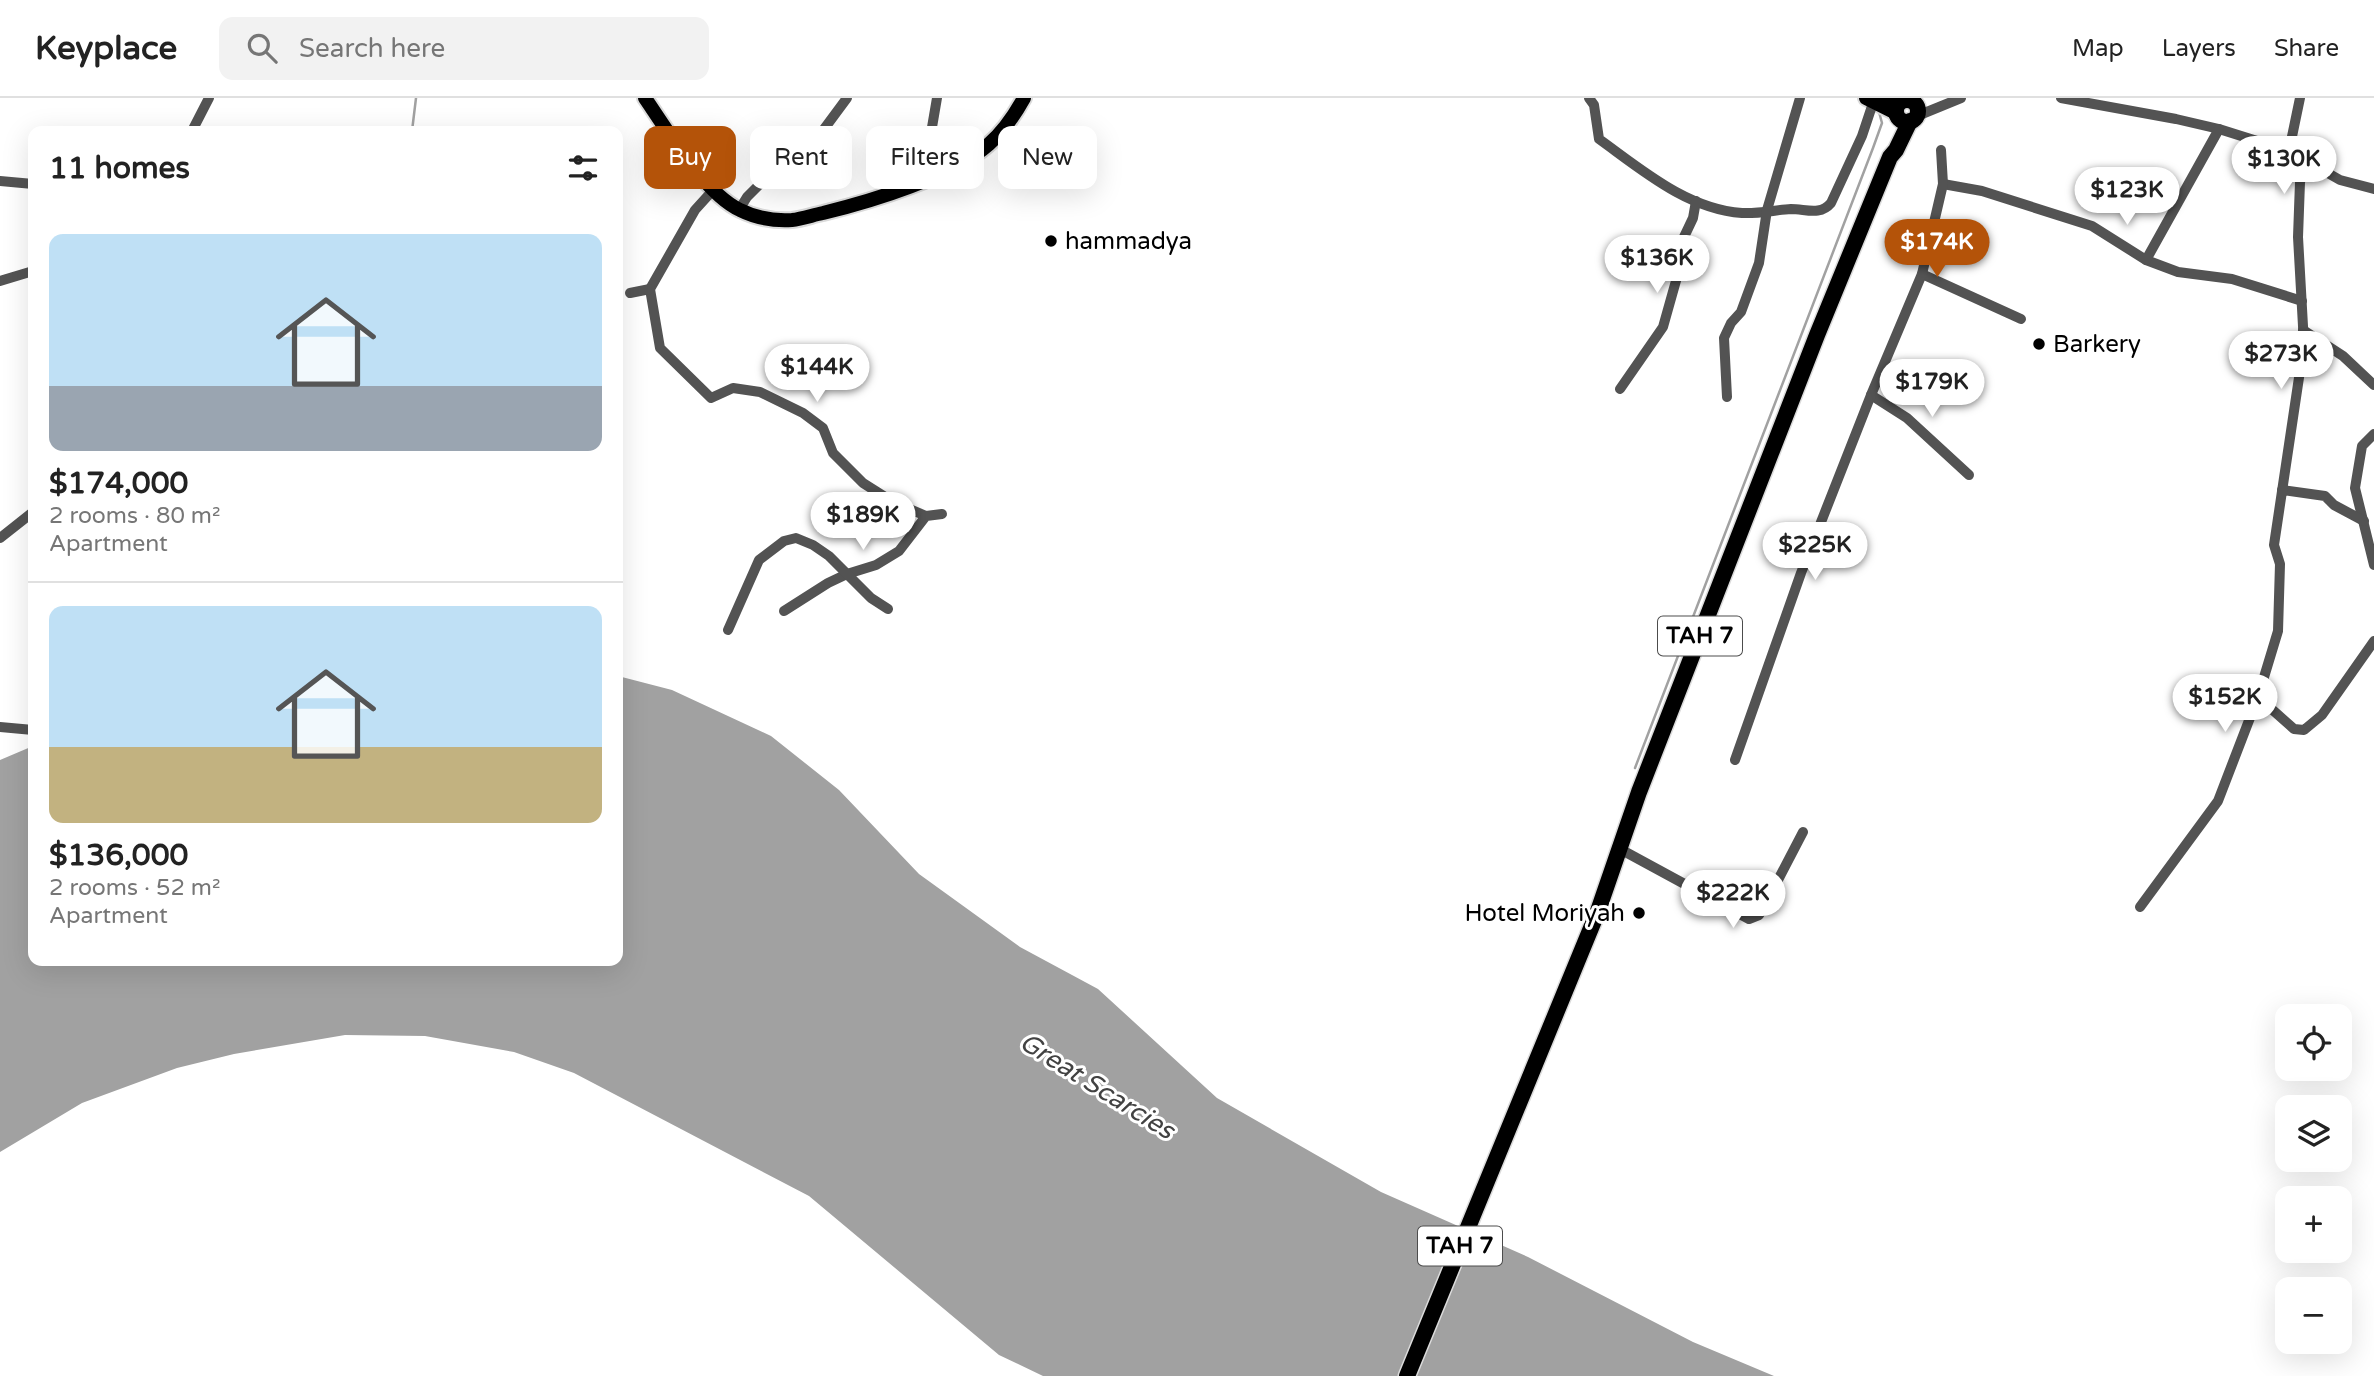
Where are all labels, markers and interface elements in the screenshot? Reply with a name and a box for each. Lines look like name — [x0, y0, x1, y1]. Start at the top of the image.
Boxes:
search box — [219, 17, 709, 80]
text: Keyplace — [35, 29, 177, 68]
icon: search — [243, 29, 281, 67]
text: Search here — [299, 33, 445, 64]
text: Map — [2072, 34, 2124, 63]
text: Layers — [2162, 34, 2236, 63]
text: Share — [2274, 34, 2339, 63]
chip: Buy — [644, 126, 736, 189]
chip: Rent — [750, 126, 852, 189]
chip: Filters — [866, 126, 984, 189]
chip: New — [998, 126, 1097, 189]
pin: $130K — [2235, 136, 2333, 196]
text: $130K — [2248, 145, 2320, 173]
icon: filters — [564, 149, 602, 187]
text: 11 homes — [49, 150, 190, 187]
pin: $123K — [2078, 167, 2176, 227]
text: $123K — [2091, 176, 2163, 204]
pin: $174K — [1888, 220, 1986, 279]
place label: hammadya — [1065, 227, 1192, 256]
text: $174K — [1901, 228, 1973, 256]
marker: hammadya — [1043, 233, 1059, 249]
pin: $136K — [1608, 236, 1706, 295]
text: $136K — [1621, 244, 1693, 272]
icon: home — [263, 279, 389, 405]
place label: Barkery — [2053, 330, 2141, 359]
pin: $273K — [2232, 331, 2330, 391]
marker: Barkery — [2031, 336, 2047, 352]
text: $273K — [2245, 340, 2317, 368]
pin: $144K — [768, 344, 866, 404]
text: $144K — [781, 353, 853, 381]
pin: $179K — [1883, 360, 1981, 419]
text: $179K — [1896, 368, 1968, 396]
text: $174,000 — [49, 465, 188, 502]
pin: $189K — [814, 492, 912, 552]
text: $189K — [827, 501, 899, 529]
text: 2 rooms · 80 m² — [49, 502, 220, 530]
pin: $225K — [1766, 522, 1864, 582]
text: Apartment — [49, 530, 168, 558]
text: $225K — [1779, 531, 1851, 559]
road number: TAH 7 — [1658, 616, 1742, 656]
icon: home — [263, 651, 389, 777]
pin: $152K — [2176, 674, 2274, 734]
text: $152K — [2189, 683, 2261, 711]
text: $136,000 — [49, 837, 188, 874]
pin: $222K — [1684, 870, 1782, 930]
text: 2 rooms · 52 m² — [49, 874, 220, 902]
text: $222K — [1697, 879, 1769, 907]
place label: Hotel Moriyah — [1464, 899, 1625, 928]
text: Apartment — [49, 902, 168, 930]
marker: Hotel Moriyah — [1631, 905, 1647, 921]
map controls — [2275, 1004, 2352, 1354]
button: locate — [2275, 1004, 2352, 1081]
water label: Great Scarcies — [1014, 1026, 1181, 1147]
button: layers — [2275, 1095, 2352, 1172]
button: + — [2275, 1186, 2352, 1263]
road number: TAH 7 — [1418, 1226, 1502, 1266]
button: − — [2275, 1277, 2352, 1354]

